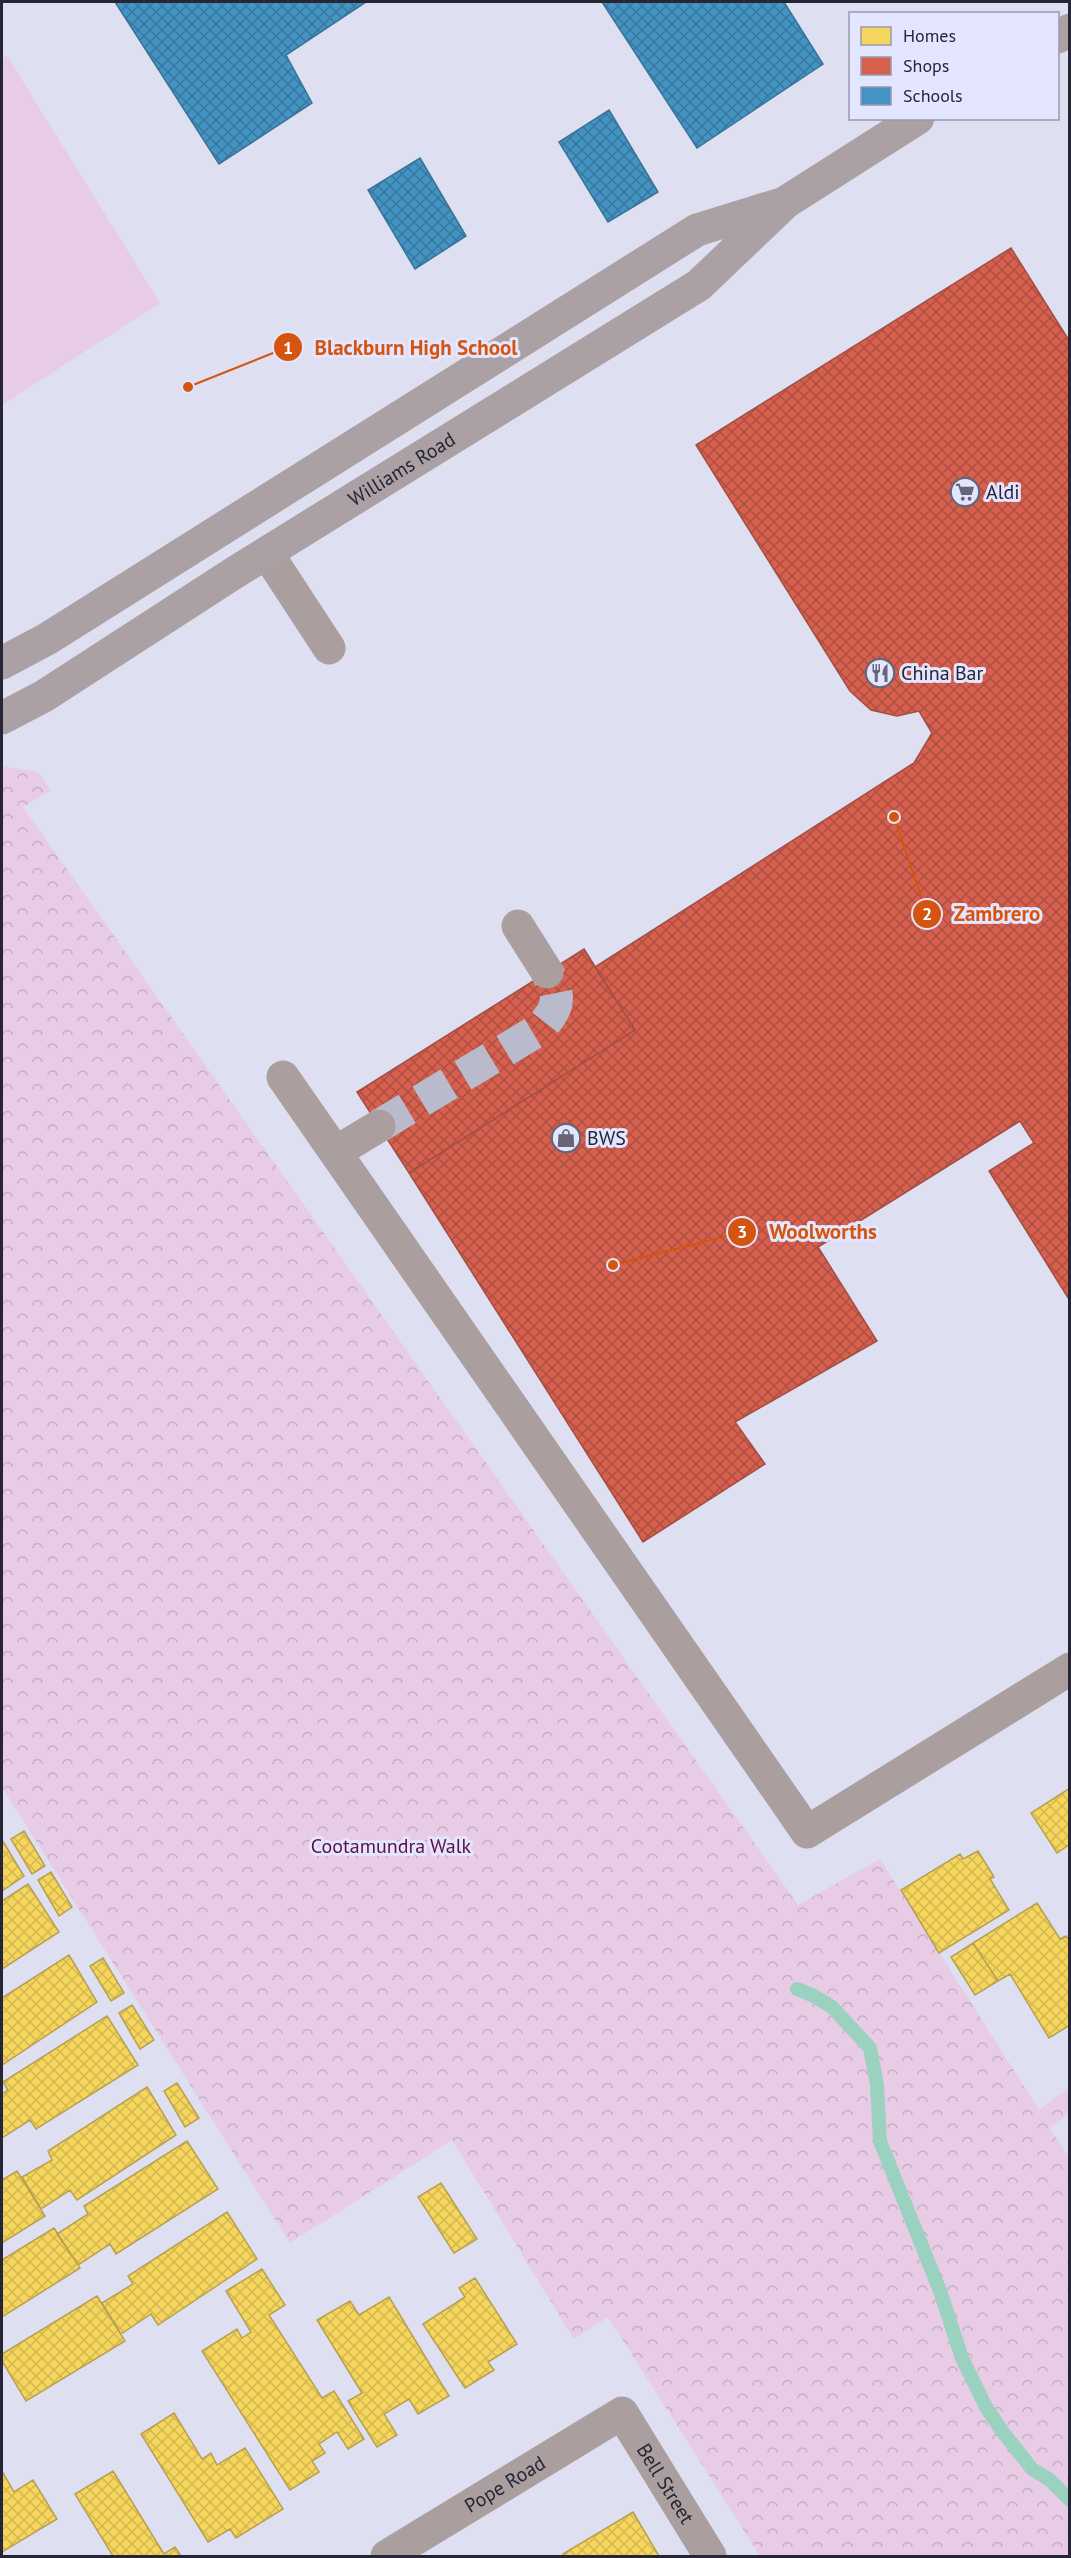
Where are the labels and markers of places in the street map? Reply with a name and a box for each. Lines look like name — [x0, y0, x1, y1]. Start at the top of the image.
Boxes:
callout: Blackburn High School — [273, 328, 530, 367]
supermarket icon: Aldi — [949, 476, 981, 508]
place label: Aldi — [986, 479, 1020, 505]
restaurant icon: China Bar — [864, 657, 896, 689]
place label: China Bar — [901, 660, 984, 686]
callout: Zambrero — [912, 894, 1053, 933]
shop icon: BWS — [550, 1122, 582, 1154]
place label: BWS — [587, 1125, 626, 1151]
callout: Woolworths — [727, 1212, 889, 1251]

